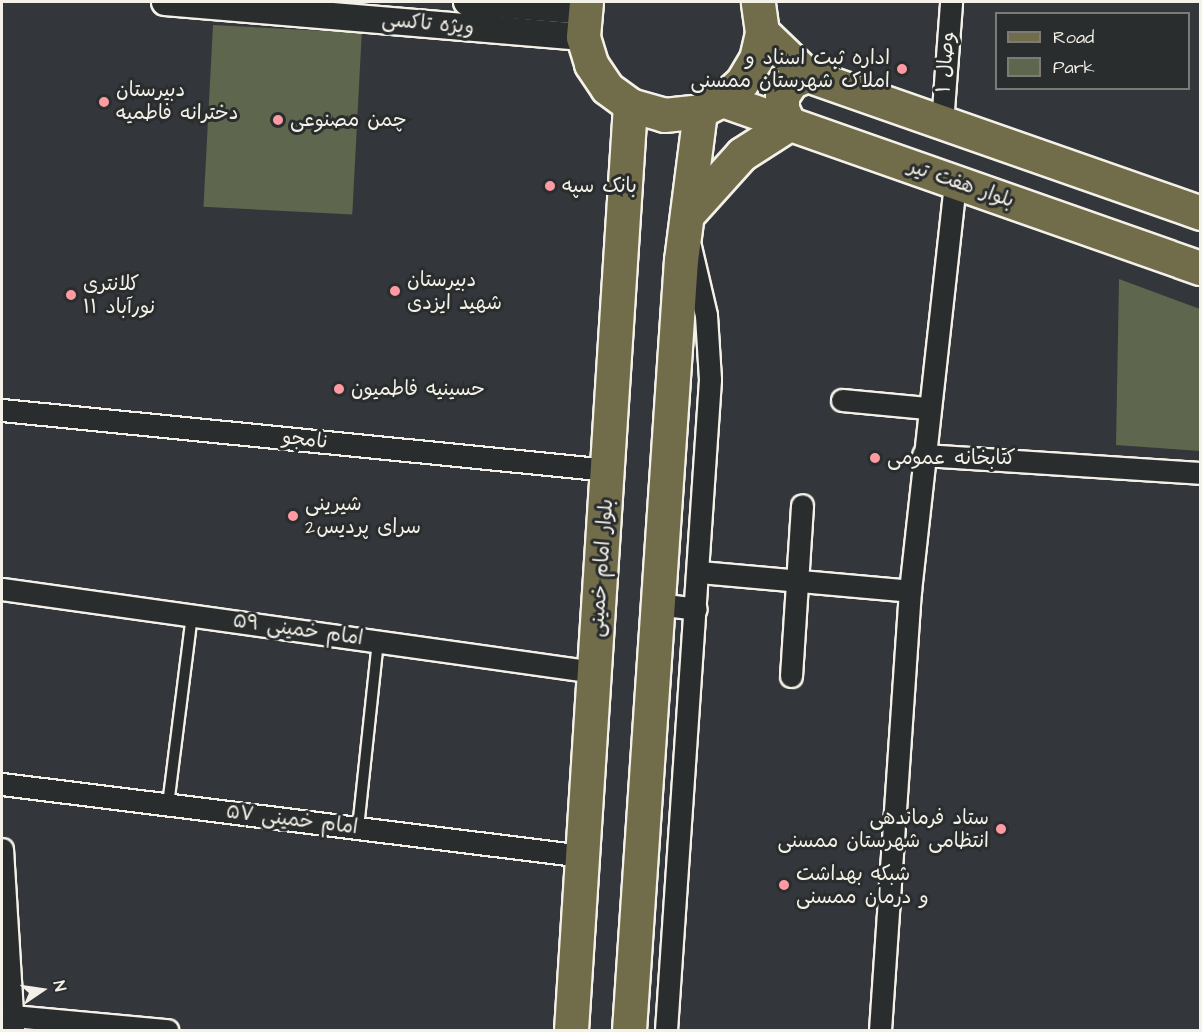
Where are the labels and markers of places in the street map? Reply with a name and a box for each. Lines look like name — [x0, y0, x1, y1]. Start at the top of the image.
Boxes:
place label: اداره ثبت اسناد و املاک شهرستان ممسنی — [690, 46, 890, 93]
marker: اداره ثبت اسناد و املاک شهرستان ممسنی — [895, 62, 909, 76]
place label: دبیرستان دخترانه فاطمیه — [116, 78, 238, 125]
marker: دبیرستان دخترانه فاطمیه — [97, 95, 111, 109]
place label: چمن مصنوعی — [290, 108, 407, 132]
marker: چمن مصنوعی — [271, 113, 285, 127]
place label: بانک سپه — [562, 174, 637, 198]
marker: بانک سپه — [543, 179, 557, 193]
place label: دبیرستان شهید ایزدی — [407, 268, 502, 315]
place label: کلانتری ۱۱ نورآباد — [83, 272, 155, 319]
marker: دبیرستان شهید ایزدی — [388, 284, 402, 298]
marker: کلانتری ۱۱ نورآباد — [64, 288, 78, 302]
place label: حسینیه فاطمیون — [351, 377, 485, 401]
marker: حسینیه فاطمیون — [332, 382, 346, 396]
place label: کتابخانه عمومی — [887, 446, 1016, 470]
marker: کتابخانه عمومی — [868, 451, 882, 465]
place label: شیرینی سرای پردیس2 — [305, 492, 421, 539]
marker: شیرینی سرای پردیس2 — [286, 509, 300, 523]
place label: ستاد فرماندهی انتظامی شهرستان ممسنی — [778, 806, 989, 853]
marker: ستاد فرماندهی انتظامی شهرستان ممسنی — [994, 822, 1008, 836]
place label: شبکه بهداشت و درمان ممسنی — [796, 862, 929, 909]
marker: شبکه بهداشت و درمان ممسنی — [777, 878, 791, 892]

